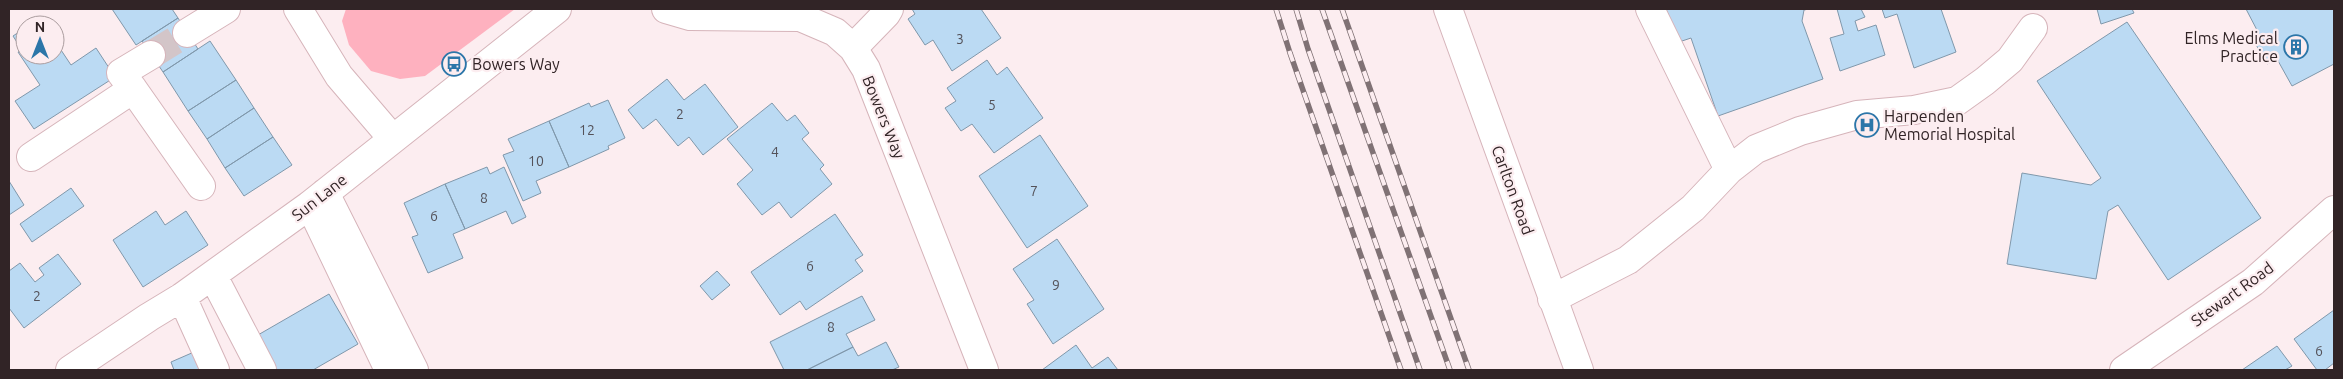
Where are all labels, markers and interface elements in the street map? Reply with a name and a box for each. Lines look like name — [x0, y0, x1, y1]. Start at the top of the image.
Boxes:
north arrow — [15, 15, 65, 65]
text: N — [35, 19, 45, 35]
place label: Elms Medical Practice — [2185, 29, 2278, 65]
house number: 3 — [956, 31, 964, 47]
building icon: Elms Medical Practice — [2283, 34, 2309, 60]
bus stop icon: Bowers Way — [441, 51, 467, 77]
place label: Bowers Way — [472, 55, 560, 73]
street label: Bowers Way — [859, 73, 909, 161]
house number: 5 — [988, 97, 996, 113]
house number: 2 — [676, 106, 684, 122]
place label: Harpenden Memorial Hospital — [1884, 107, 2015, 143]
hospital icon: Harpenden Memorial Hospital — [1854, 112, 1880, 138]
house number: 12 — [579, 122, 595, 138]
street label: Carlton Road — [1489, 143, 1537, 237]
house number: 4 — [771, 144, 779, 160]
house number: 10 — [528, 153, 544, 169]
street label: Sun Lane — [288, 170, 350, 224]
house number: 7 — [1030, 183, 1038, 199]
house number: 8 — [480, 190, 488, 206]
house number: 6 — [430, 208, 438, 224]
house number: 6 — [806, 258, 814, 274]
street label: Stewart Road — [2187, 258, 2277, 330]
house number: 9 — [1052, 277, 1060, 293]
house number: 2 — [33, 288, 41, 304]
house number: 8 — [827, 319, 835, 335]
house number: 6 — [2315, 343, 2323, 359]

